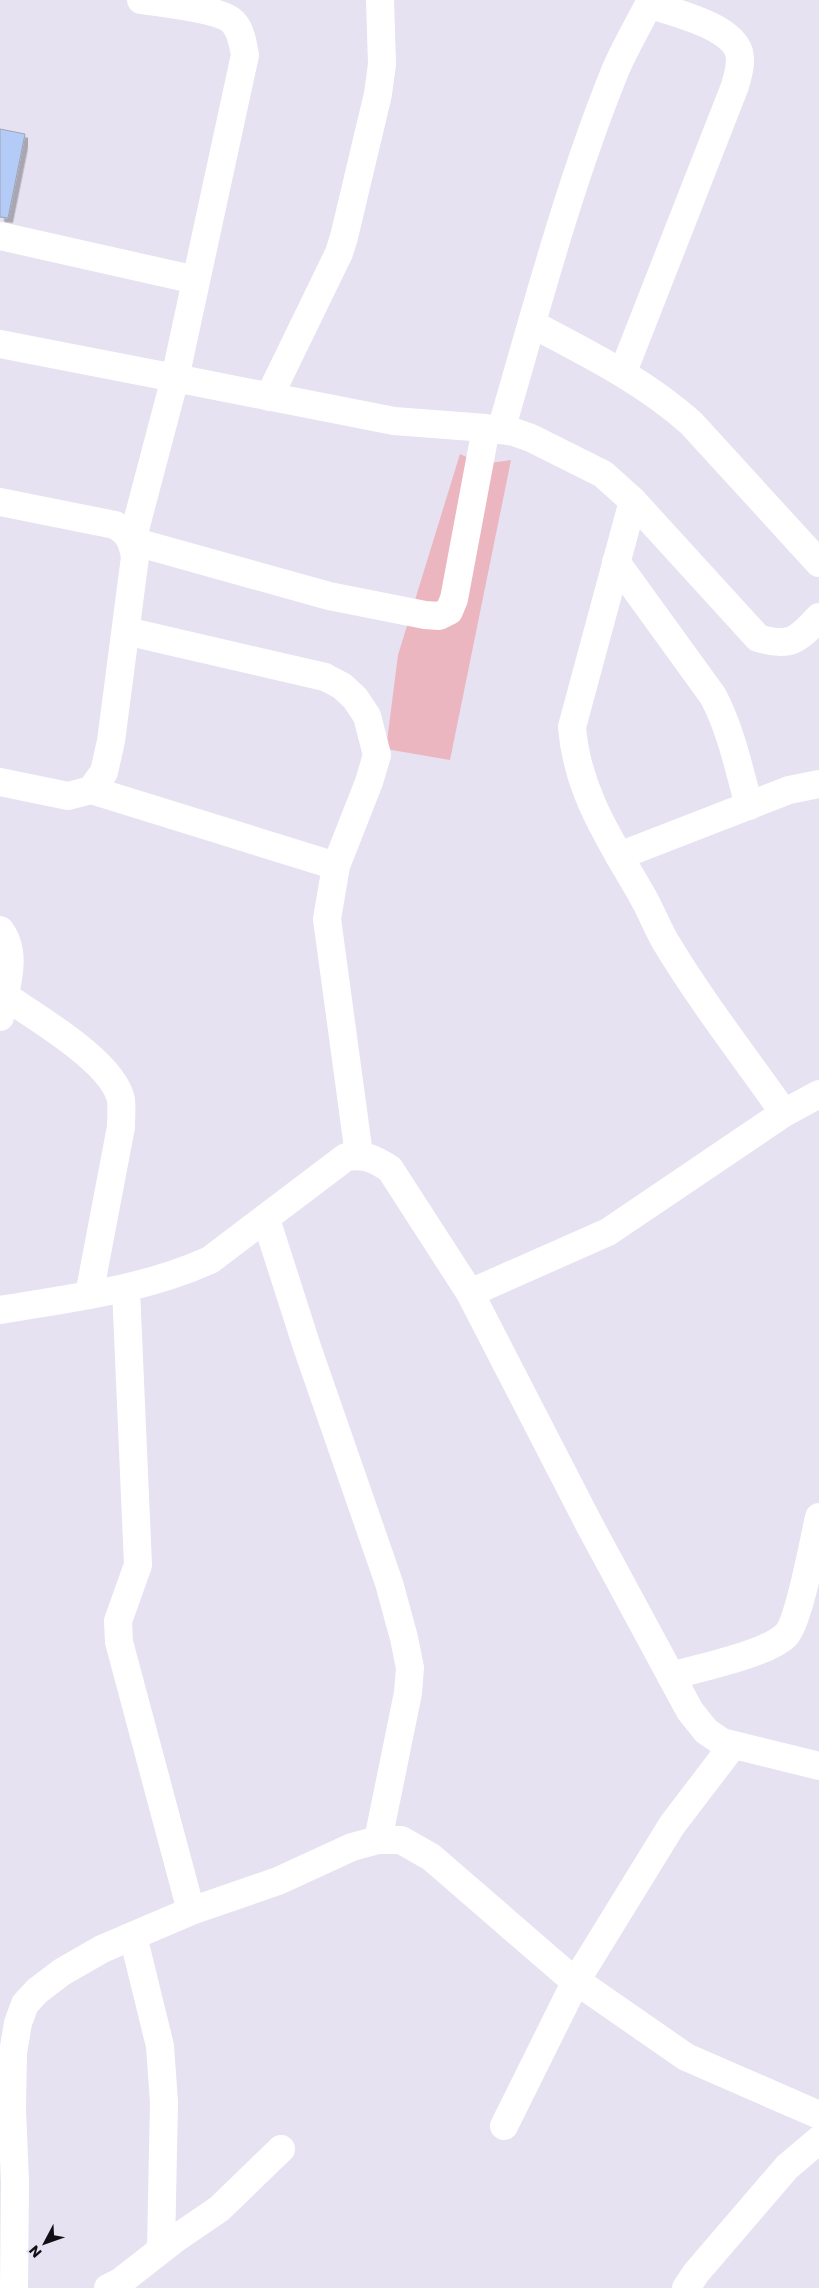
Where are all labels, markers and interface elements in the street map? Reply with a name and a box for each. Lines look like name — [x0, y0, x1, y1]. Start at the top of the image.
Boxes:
north arrow — [20, 2218, 70, 2268]
text: N — [24, 2241, 46, 2262]

